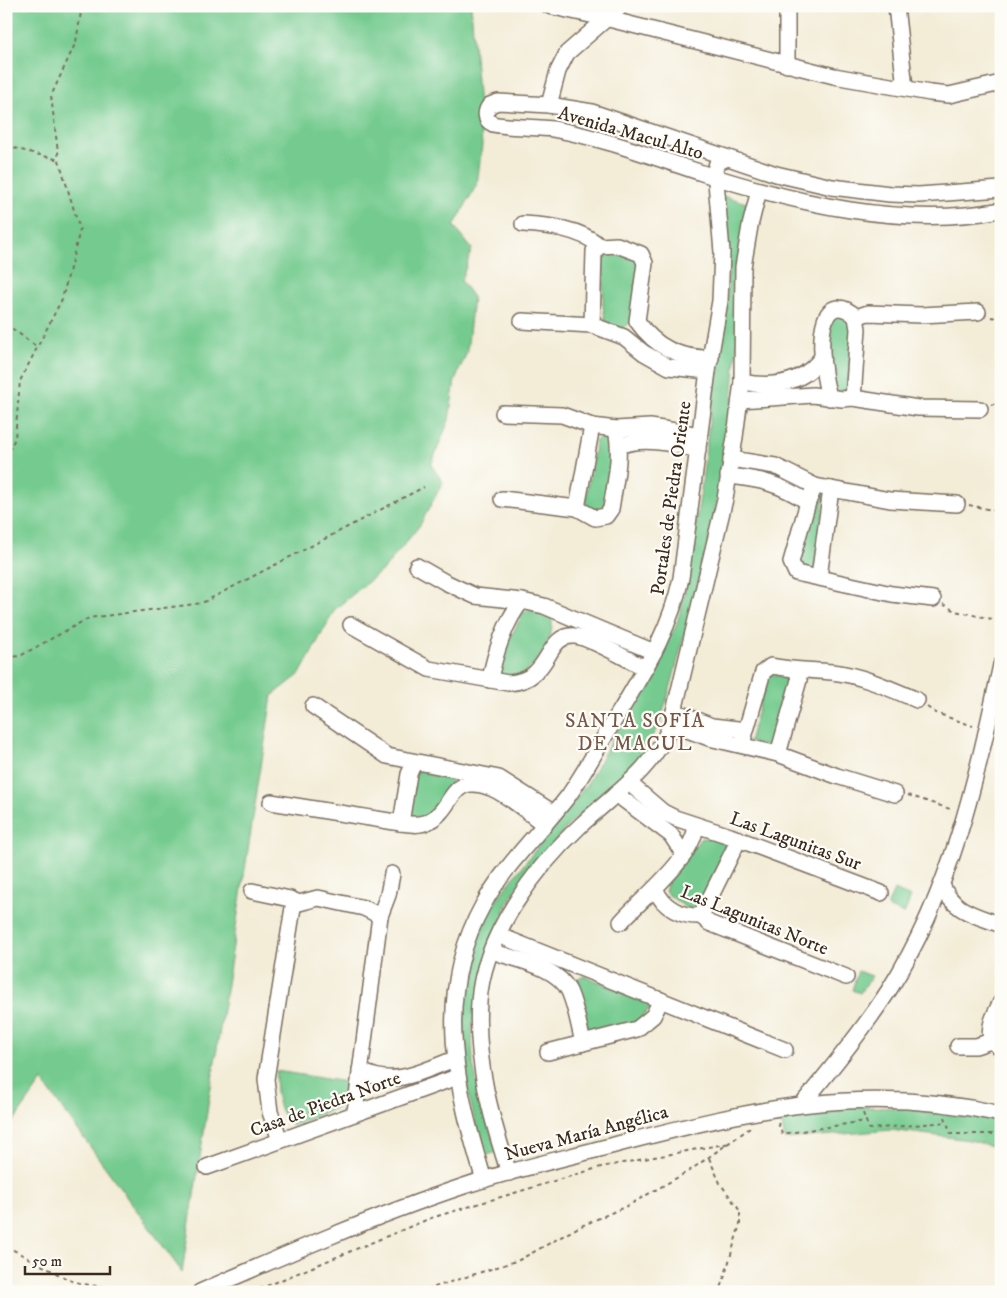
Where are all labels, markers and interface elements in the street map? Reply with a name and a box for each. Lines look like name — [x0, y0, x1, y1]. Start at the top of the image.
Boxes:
street label: Avenida Macul Alto — [555, 102, 706, 165]
street label: Portales de Piedra Oriente — [646, 399, 697, 597]
district label: SANTA SOFÍA DE MACUL — [565, 708, 705, 757]
street label: Las Lagunitas Sur — [727, 807, 864, 876]
street label: Las Lagunitas Norte — [677, 880, 832, 961]
street label: Casa de Piedra Norte — [247, 1066, 404, 1142]
street label: Nueva María Angélica — [502, 1101, 671, 1166]
scale bar — [25, 1243, 110, 1275]
text: 50 m — [32, 1252, 62, 1271]

